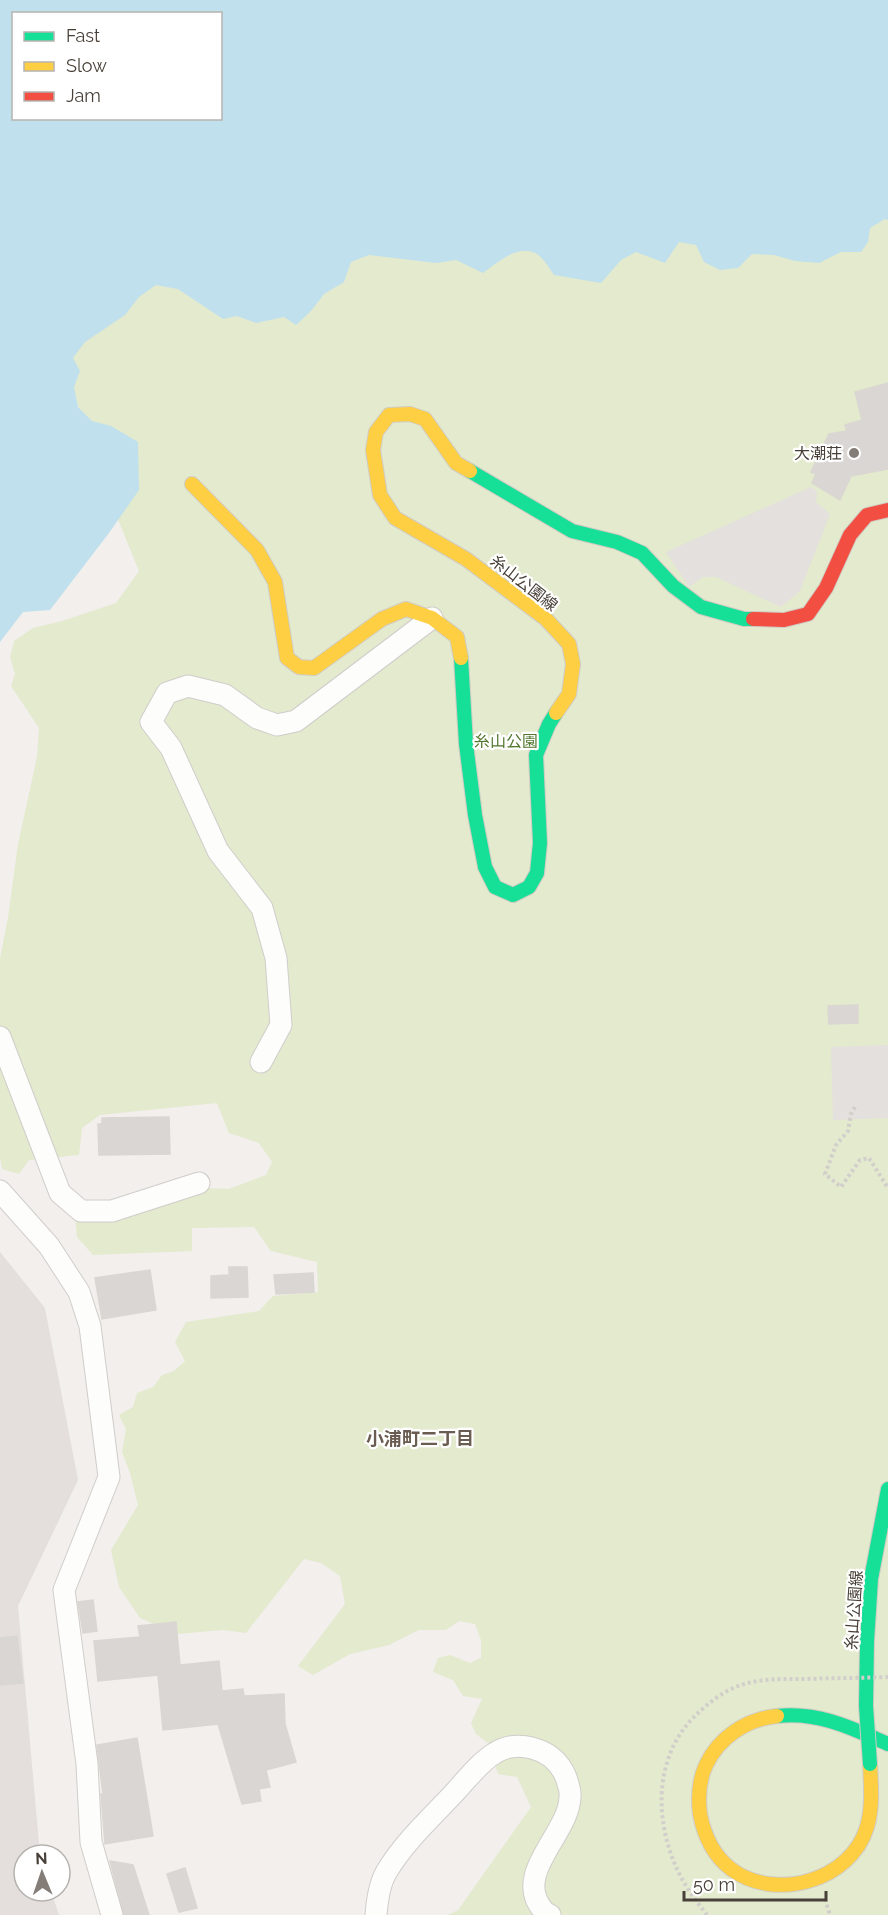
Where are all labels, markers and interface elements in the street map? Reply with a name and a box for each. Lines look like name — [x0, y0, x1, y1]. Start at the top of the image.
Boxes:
legend — [12, 12, 222, 120]
text: Fast — [66, 25, 100, 46]
text: Slow — [66, 55, 107, 76]
text: Jam — [66, 85, 101, 106]
place label: 大潮荘 — [794, 444, 842, 463]
marker: 大潮荘 — [847, 446, 861, 460]
street label: 糸山公園線 — [487, 551, 561, 615]
park label: 糸山公園 — [474, 732, 538, 751]
district label: 小浦町二丁目 — [366, 1428, 474, 1449]
street label: 糸山公園線 — [842, 1569, 866, 1651]
north arrow — [12, 1843, 72, 1903]
text: N — [35, 1849, 48, 1868]
scale bar — [684, 1864, 826, 1902]
text: 50 m — [693, 1874, 735, 1895]

